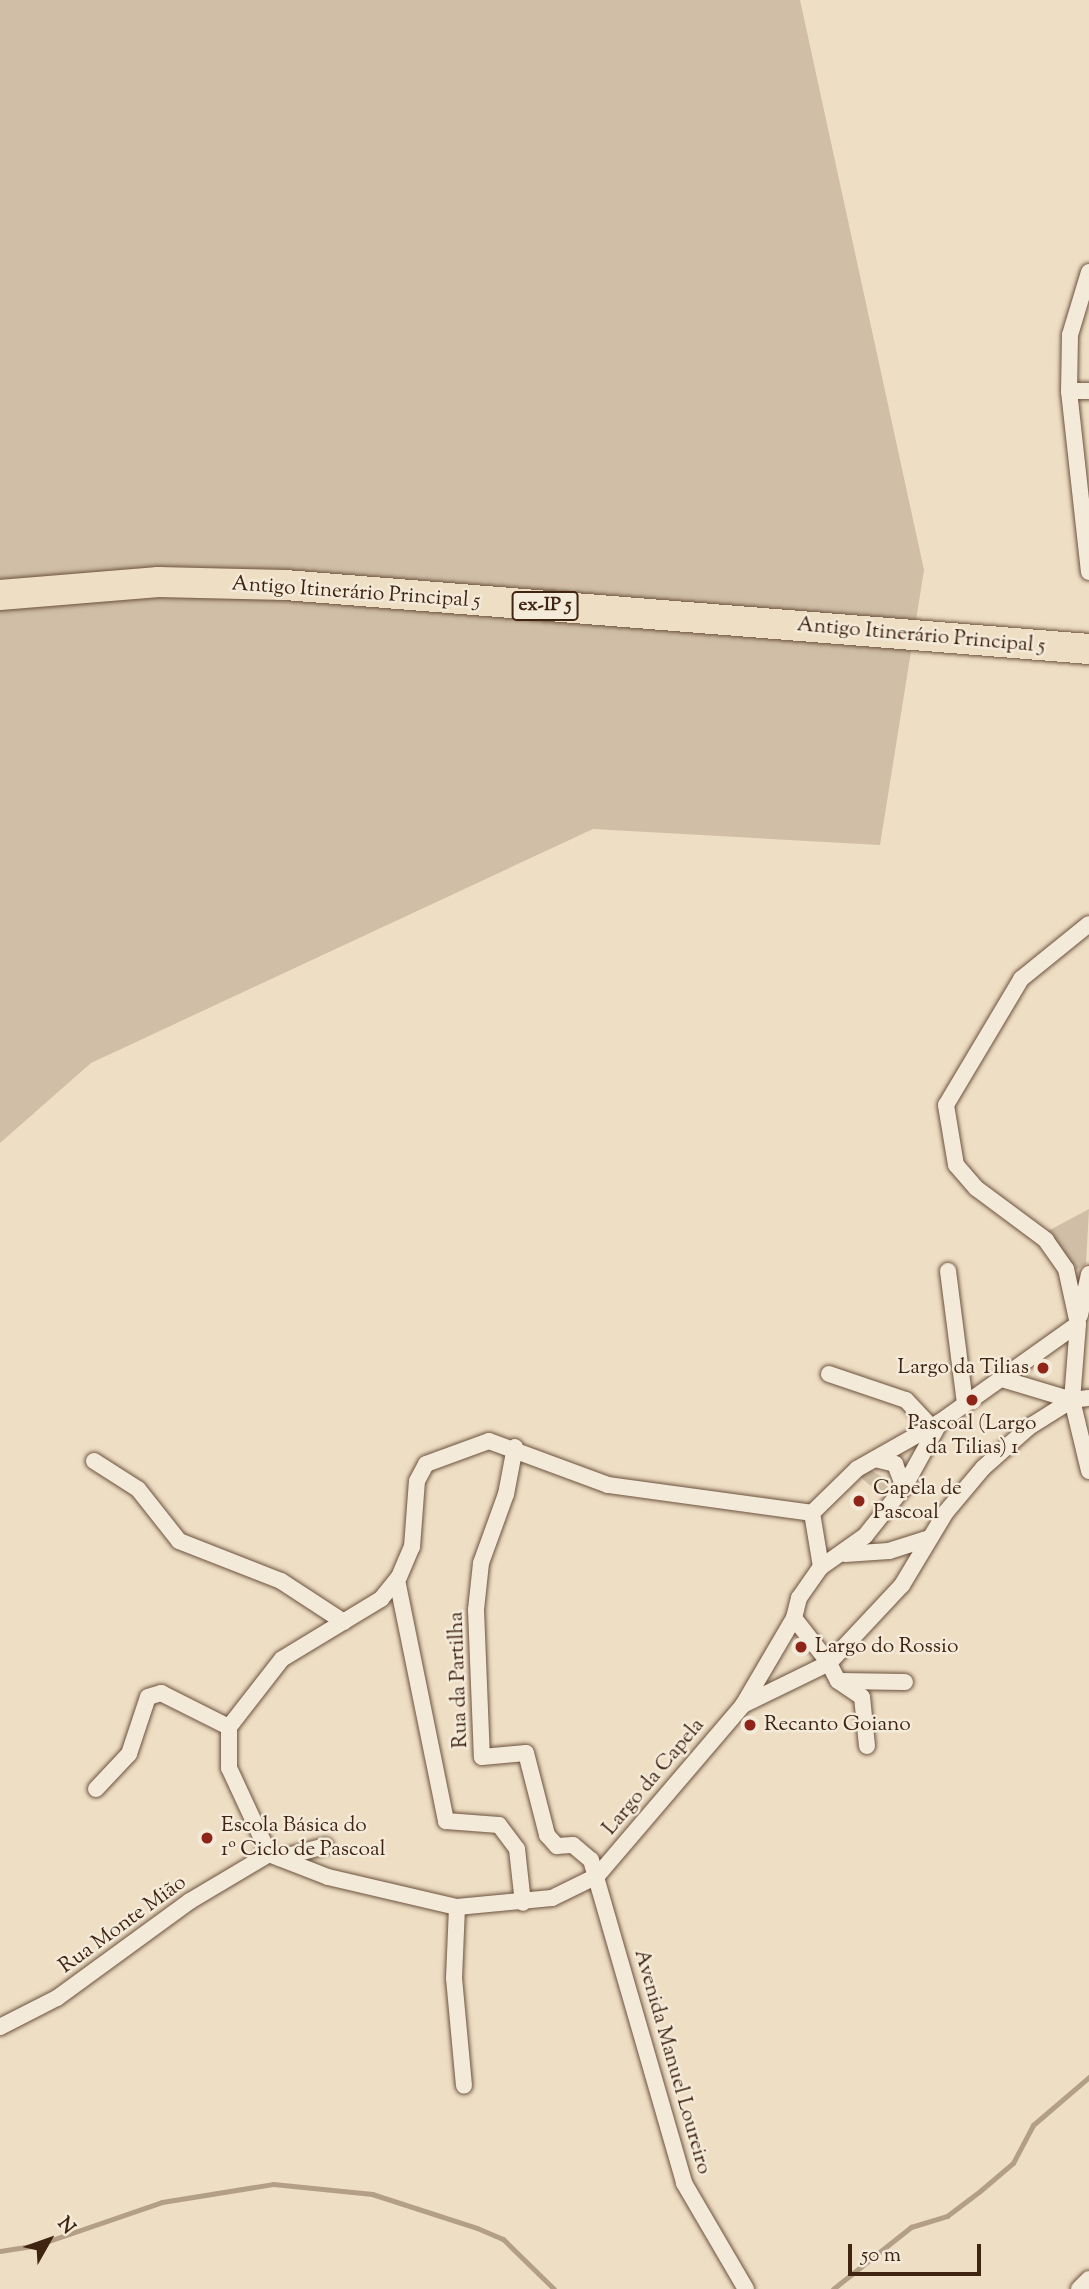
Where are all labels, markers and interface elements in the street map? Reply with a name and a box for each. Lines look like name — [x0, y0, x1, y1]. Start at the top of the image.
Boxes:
street label: Antigo Itinerário Principal 5 — [231, 572, 481, 614]
road number: ex-IP 5 — [510, 590, 580, 622]
street label: Antigo Itinerário Principal 5 — [796, 613, 1046, 659]
place label: Largo da Tilias — [897, 1355, 1029, 1381]
marker: Largo da Tilias — [1035, 1360, 1051, 1376]
marker: Pascoal (Largo da Tilias) 1 — [964, 1392, 980, 1408]
place label: Pascoal (Largo da Tilias) 1 — [908, 1411, 1036, 1461]
place label: Capela de Pascoal — [873, 1476, 962, 1526]
marker: Capela de Pascoal — [851, 1493, 867, 1509]
street label: Rua da Partilha — [444, 1611, 474, 1749]
place label: Largo do Rossio — [815, 1634, 958, 1660]
marker: Largo do Rossio — [793, 1639, 809, 1655]
place label: Recanto Goiano — [764, 1712, 911, 1738]
street label: Largo da Capela — [598, 1713, 710, 1841]
marker: Recanto Goiano — [742, 1717, 758, 1733]
place label: Escola Básica do 1º Ciclo de Pascoal — [221, 1813, 386, 1863]
marker: Escola Básica do 1º Ciclo de Pascoal — [199, 1830, 215, 1846]
street label: Rua Monte Mião — [55, 1870, 191, 1980]
street label: Avenida Manuel Loureiro — [628, 1947, 716, 2177]
north arrow — [14, 2205, 84, 2275]
text: N — [50, 2212, 81, 2241]
scale bar — [851, 2230, 984, 2274]
text: 50 m — [861, 2241, 901, 2271]

